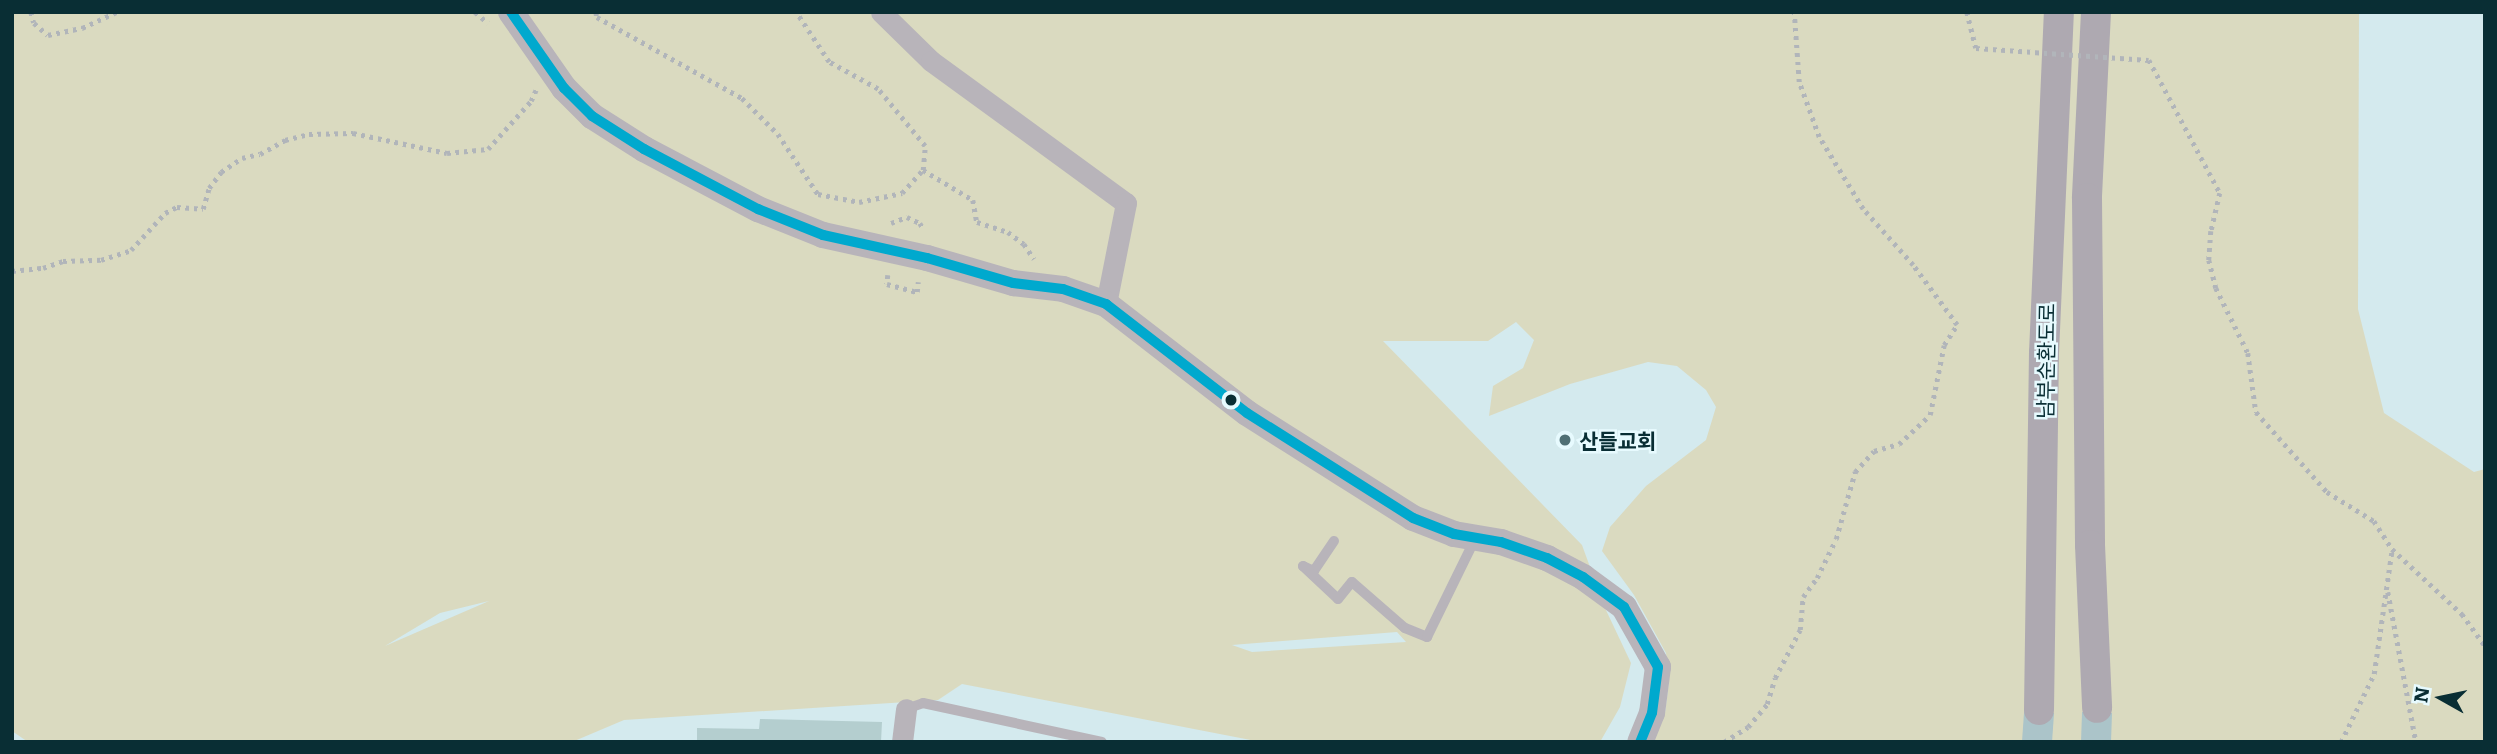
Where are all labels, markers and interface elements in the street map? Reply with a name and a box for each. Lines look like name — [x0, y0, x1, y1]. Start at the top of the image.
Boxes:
street label: 남부순환도로 — [2031, 303, 2059, 419]
unlabelled marker — [1224, 393, 1238, 407]
place label: 산들교회 — [1579, 427, 1656, 453]
marker: 산들교회 — [1557, 432, 1573, 448]
north arrow — [2406, 663, 2476, 733]
text: N — [2405, 685, 2435, 705]

